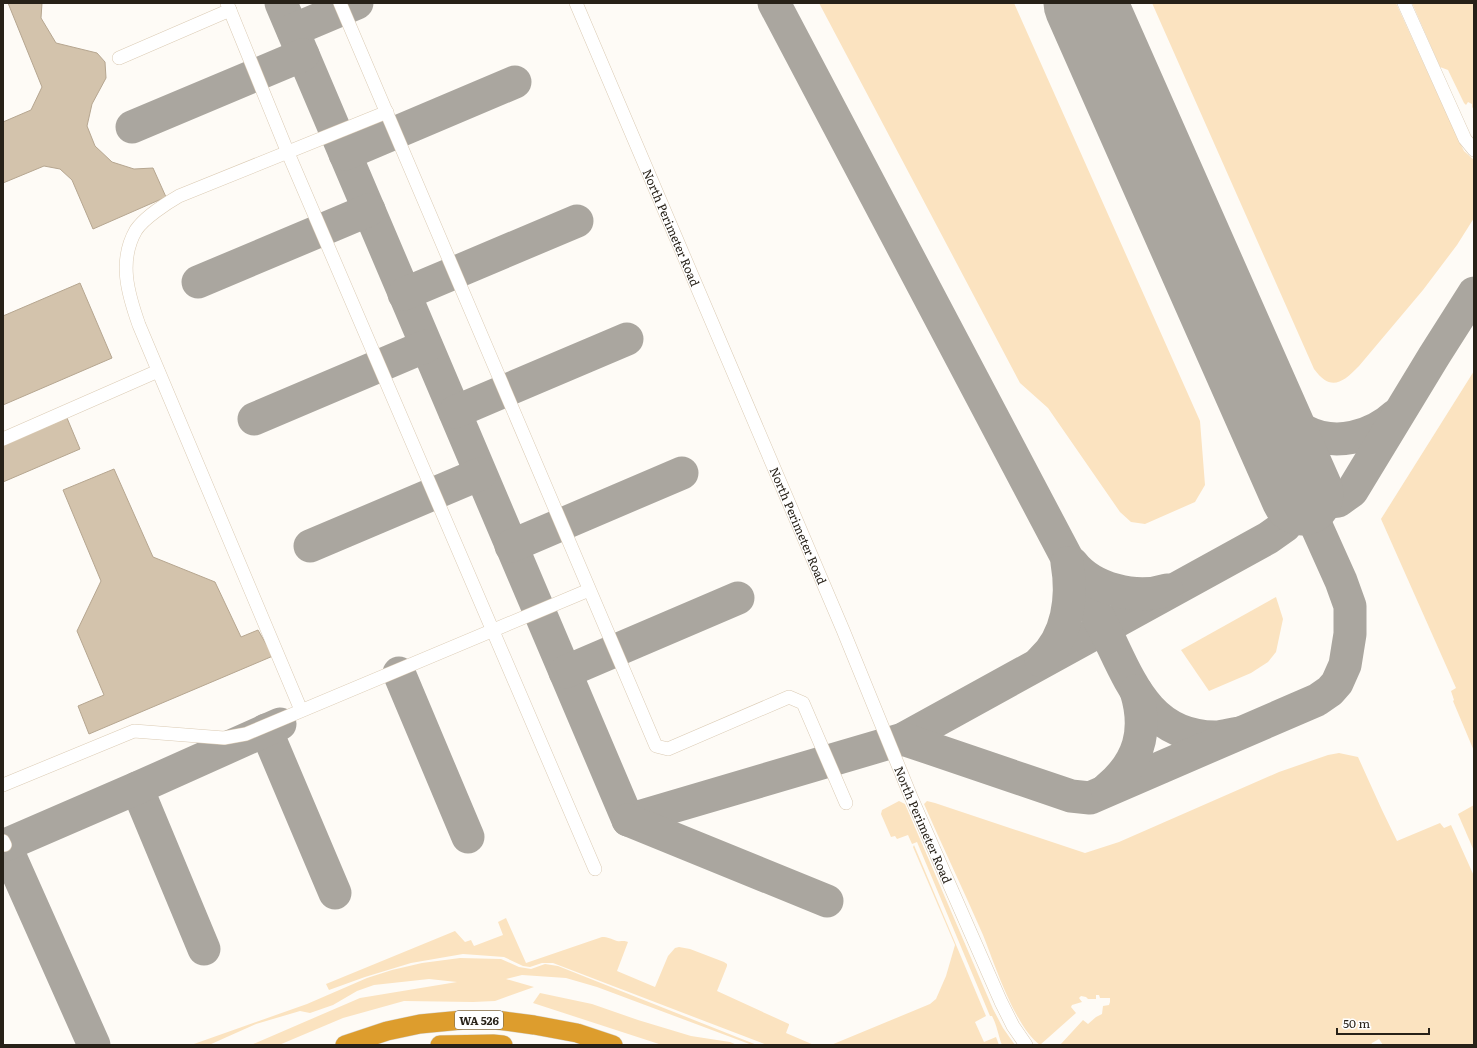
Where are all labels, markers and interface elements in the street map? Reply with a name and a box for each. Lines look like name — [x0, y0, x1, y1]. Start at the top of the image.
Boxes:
street label: North Perimeter Road — [639, 166, 705, 290]
street label: North Perimeter Road — [766, 464, 832, 588]
street label: North Perimeter Road — [890, 763, 957, 887]
scale bar — [1337, 1010, 1429, 1036]
road number: WA 526 — [455, 1011, 503, 1029]
text: 50 m — [1343, 1014, 1370, 1032]

